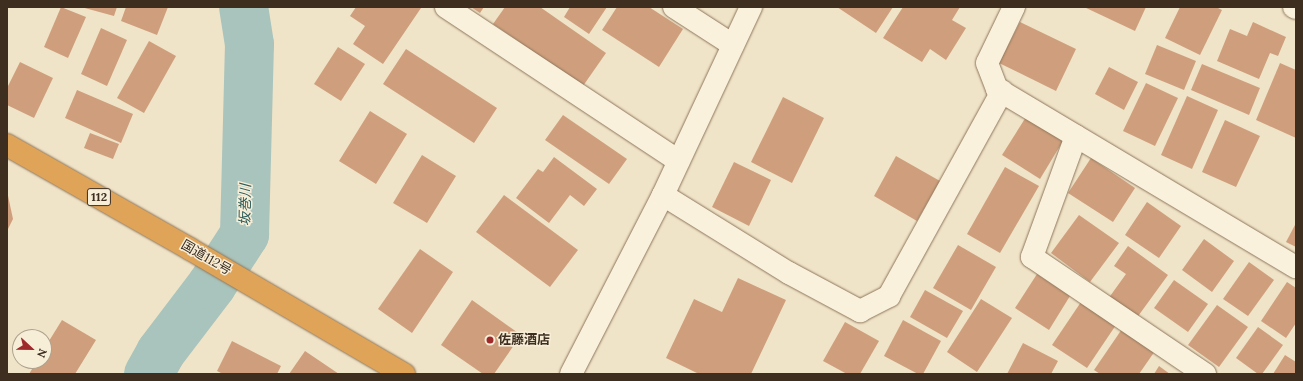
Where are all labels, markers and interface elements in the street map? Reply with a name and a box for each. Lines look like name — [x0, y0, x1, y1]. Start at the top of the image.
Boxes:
water label: 坂巻川 — [236, 184, 254, 226]
road number: 112 — [86, 187, 112, 207]
street label: 国道112号 — [178, 237, 234, 279]
north arrow — [12, 329, 52, 369]
place label: 佐藤酒店 — [498, 332, 550, 348]
marker: 佐藤酒店 — [485, 335, 495, 345]
text: N — [34, 347, 50, 360]

